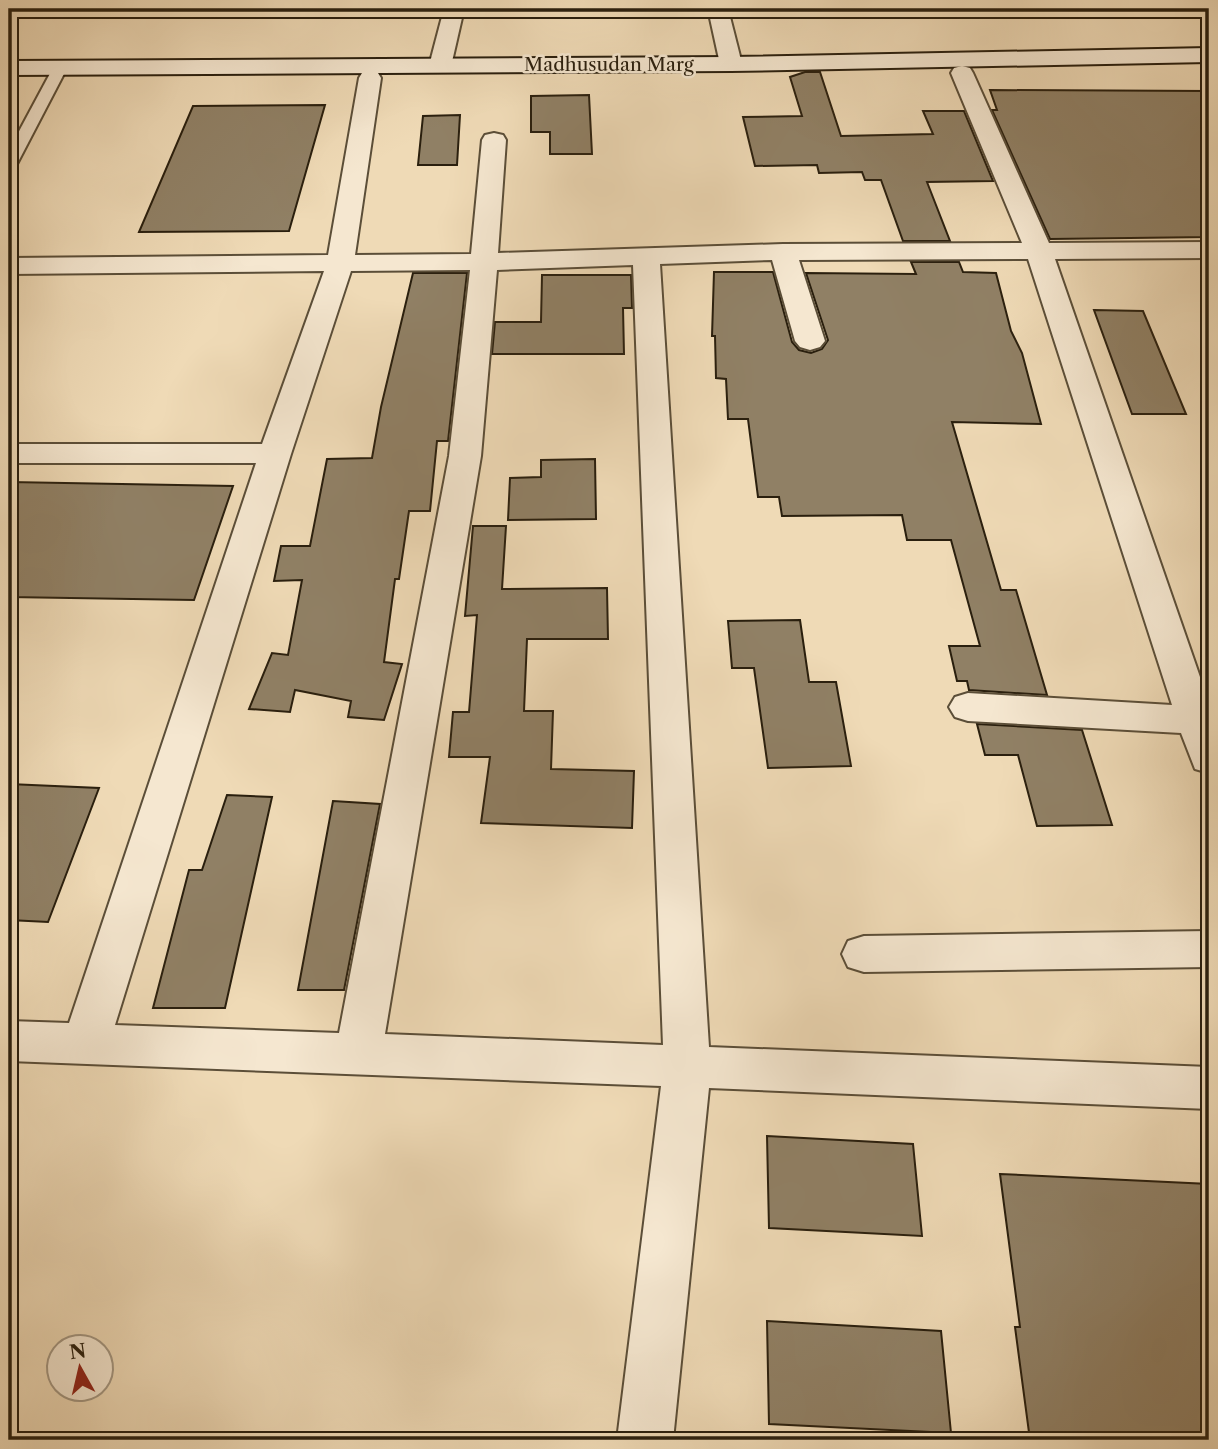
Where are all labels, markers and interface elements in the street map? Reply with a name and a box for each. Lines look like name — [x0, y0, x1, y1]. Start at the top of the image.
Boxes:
street label: Madhusudan Marg — [524, 53, 695, 76]
north arrow — [46, 1334, 116, 1404]
text: N — [68, 1339, 87, 1364]

